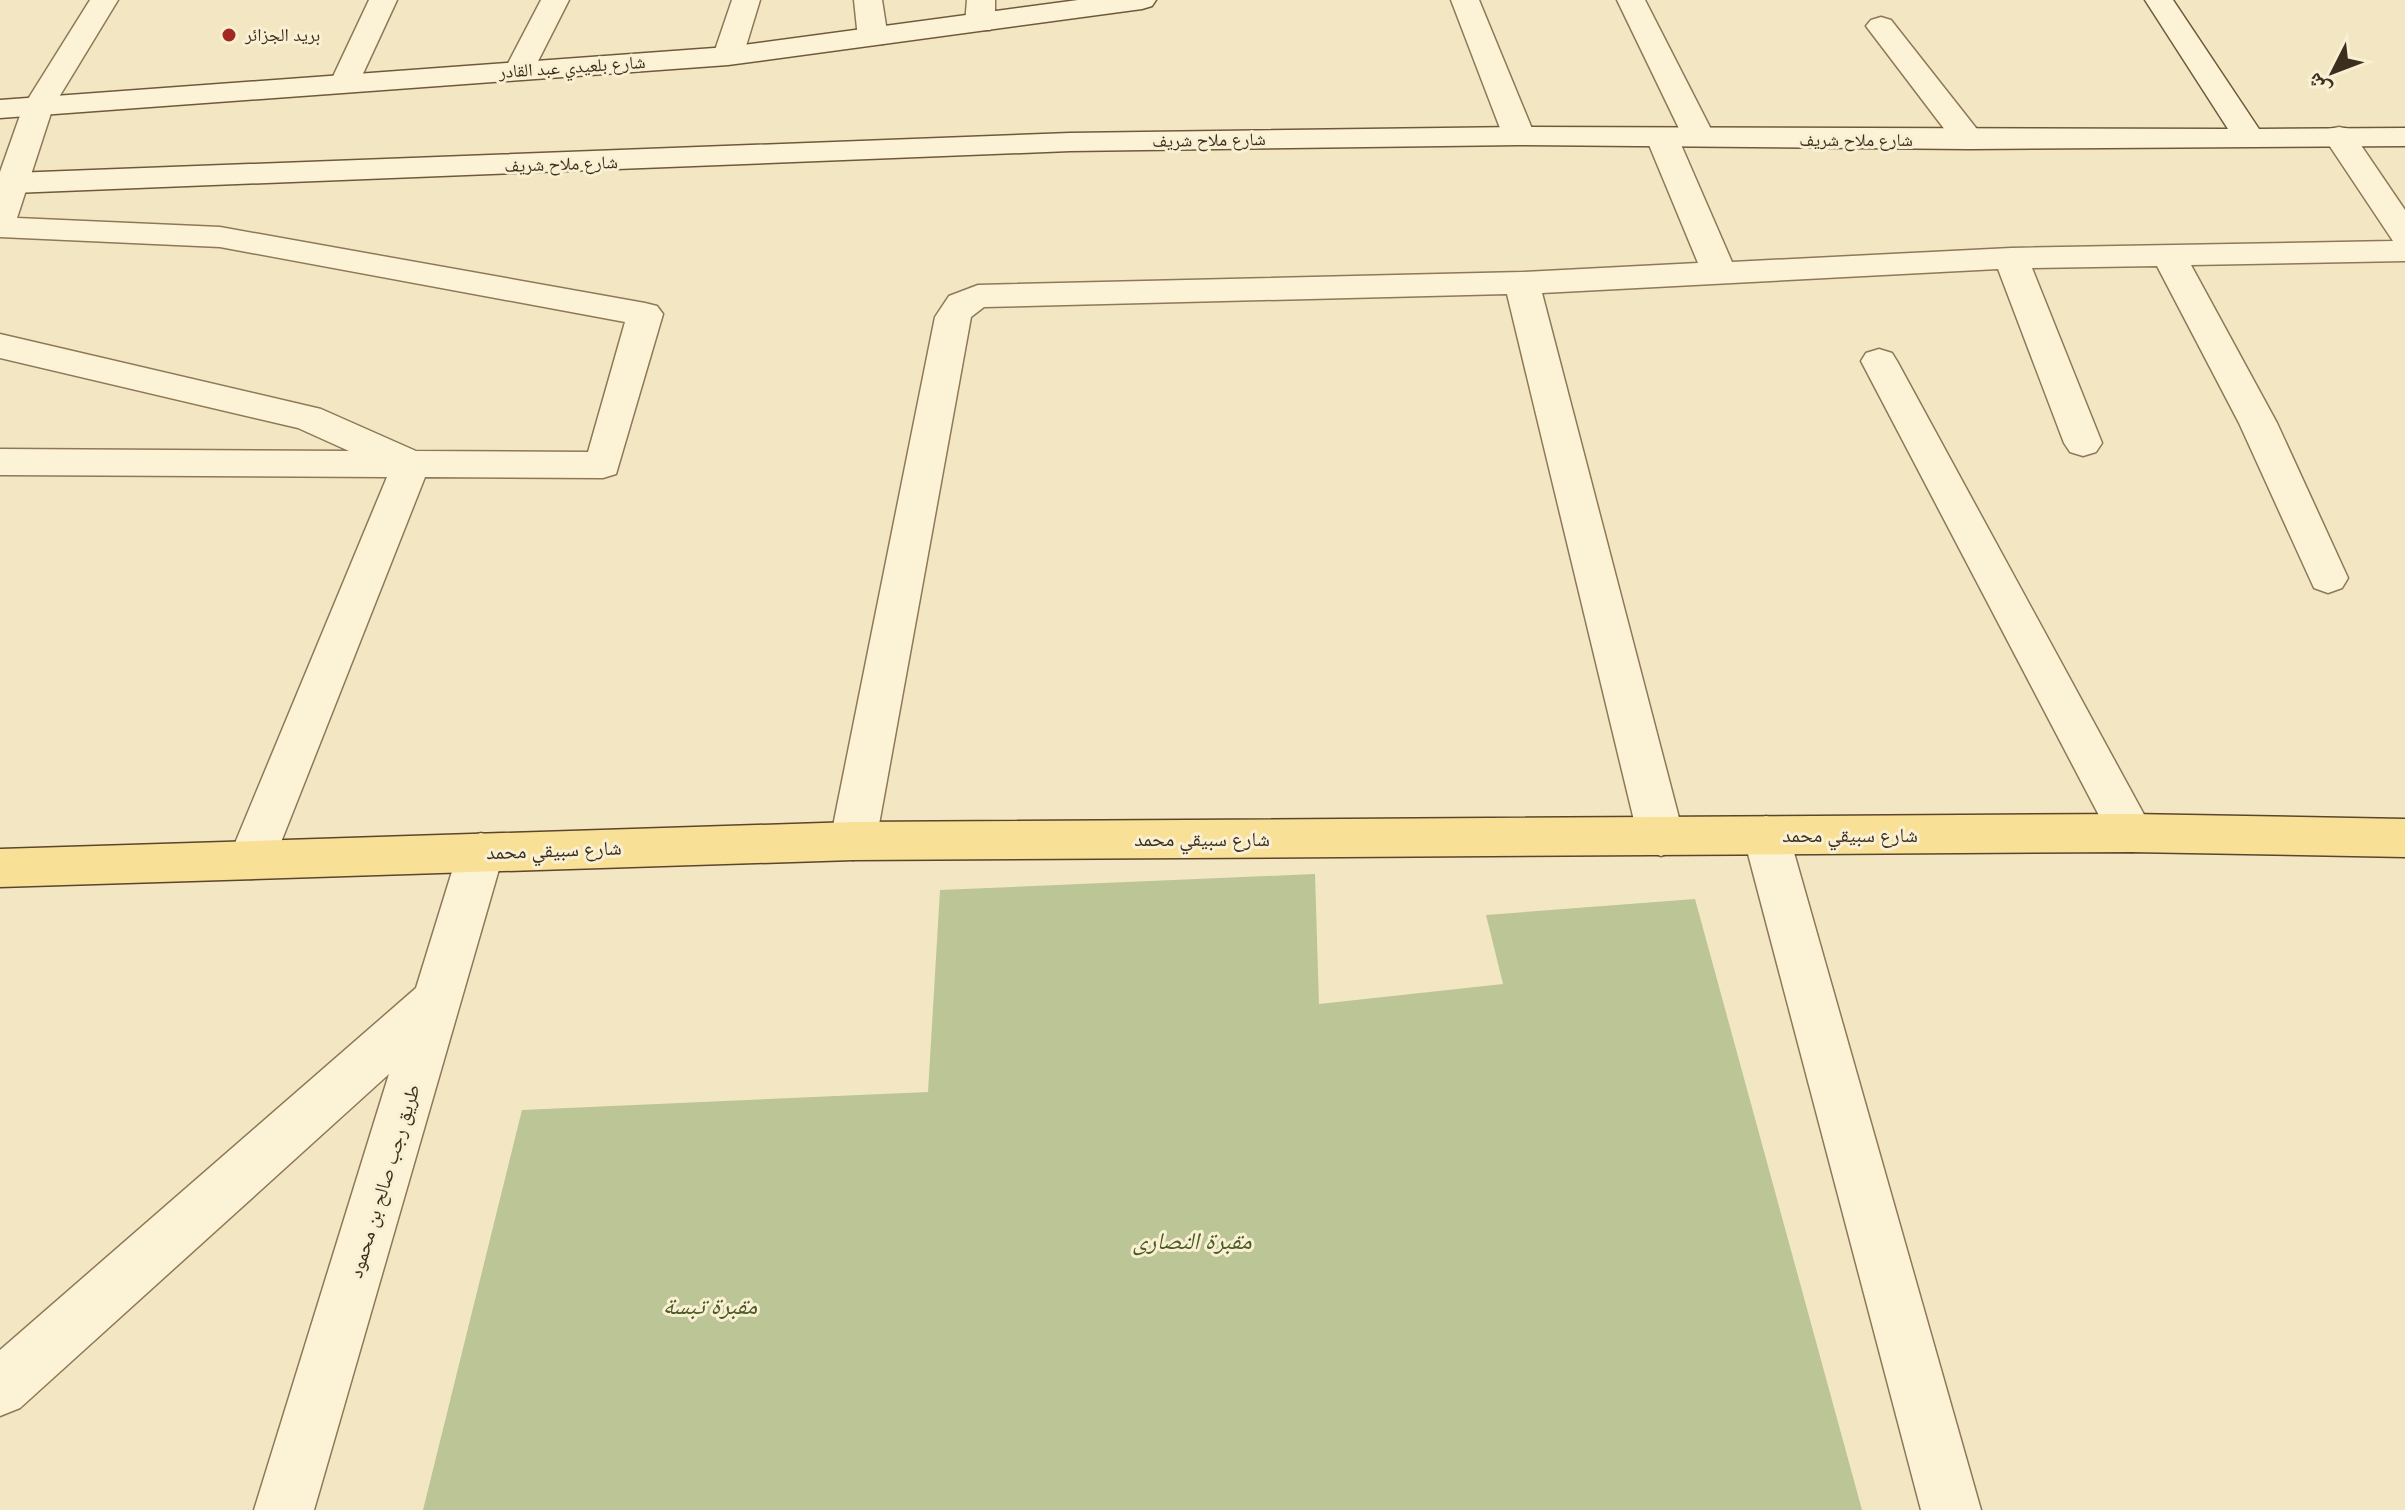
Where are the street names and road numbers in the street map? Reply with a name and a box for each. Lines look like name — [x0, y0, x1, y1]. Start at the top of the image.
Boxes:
street label: شارع بلعيدي عبد القادر — [497, 49, 646, 87]
street label: شارع ملاح شريف — [1152, 126, 1266, 153]
street label: شارع ملاح شريف — [1799, 127, 1913, 152]
street label: شارع ملاح شريف — [504, 149, 618, 178]
street label: شارع سبيقي محمد — [1782, 821, 1918, 851]
street label: شارع سبيقي محمد — [1134, 825, 1270, 855]
street label: شارع سبيقي محمد — [486, 834, 622, 868]
street label: طريق رجب صالح بن محمود — [341, 1081, 426, 1281]

